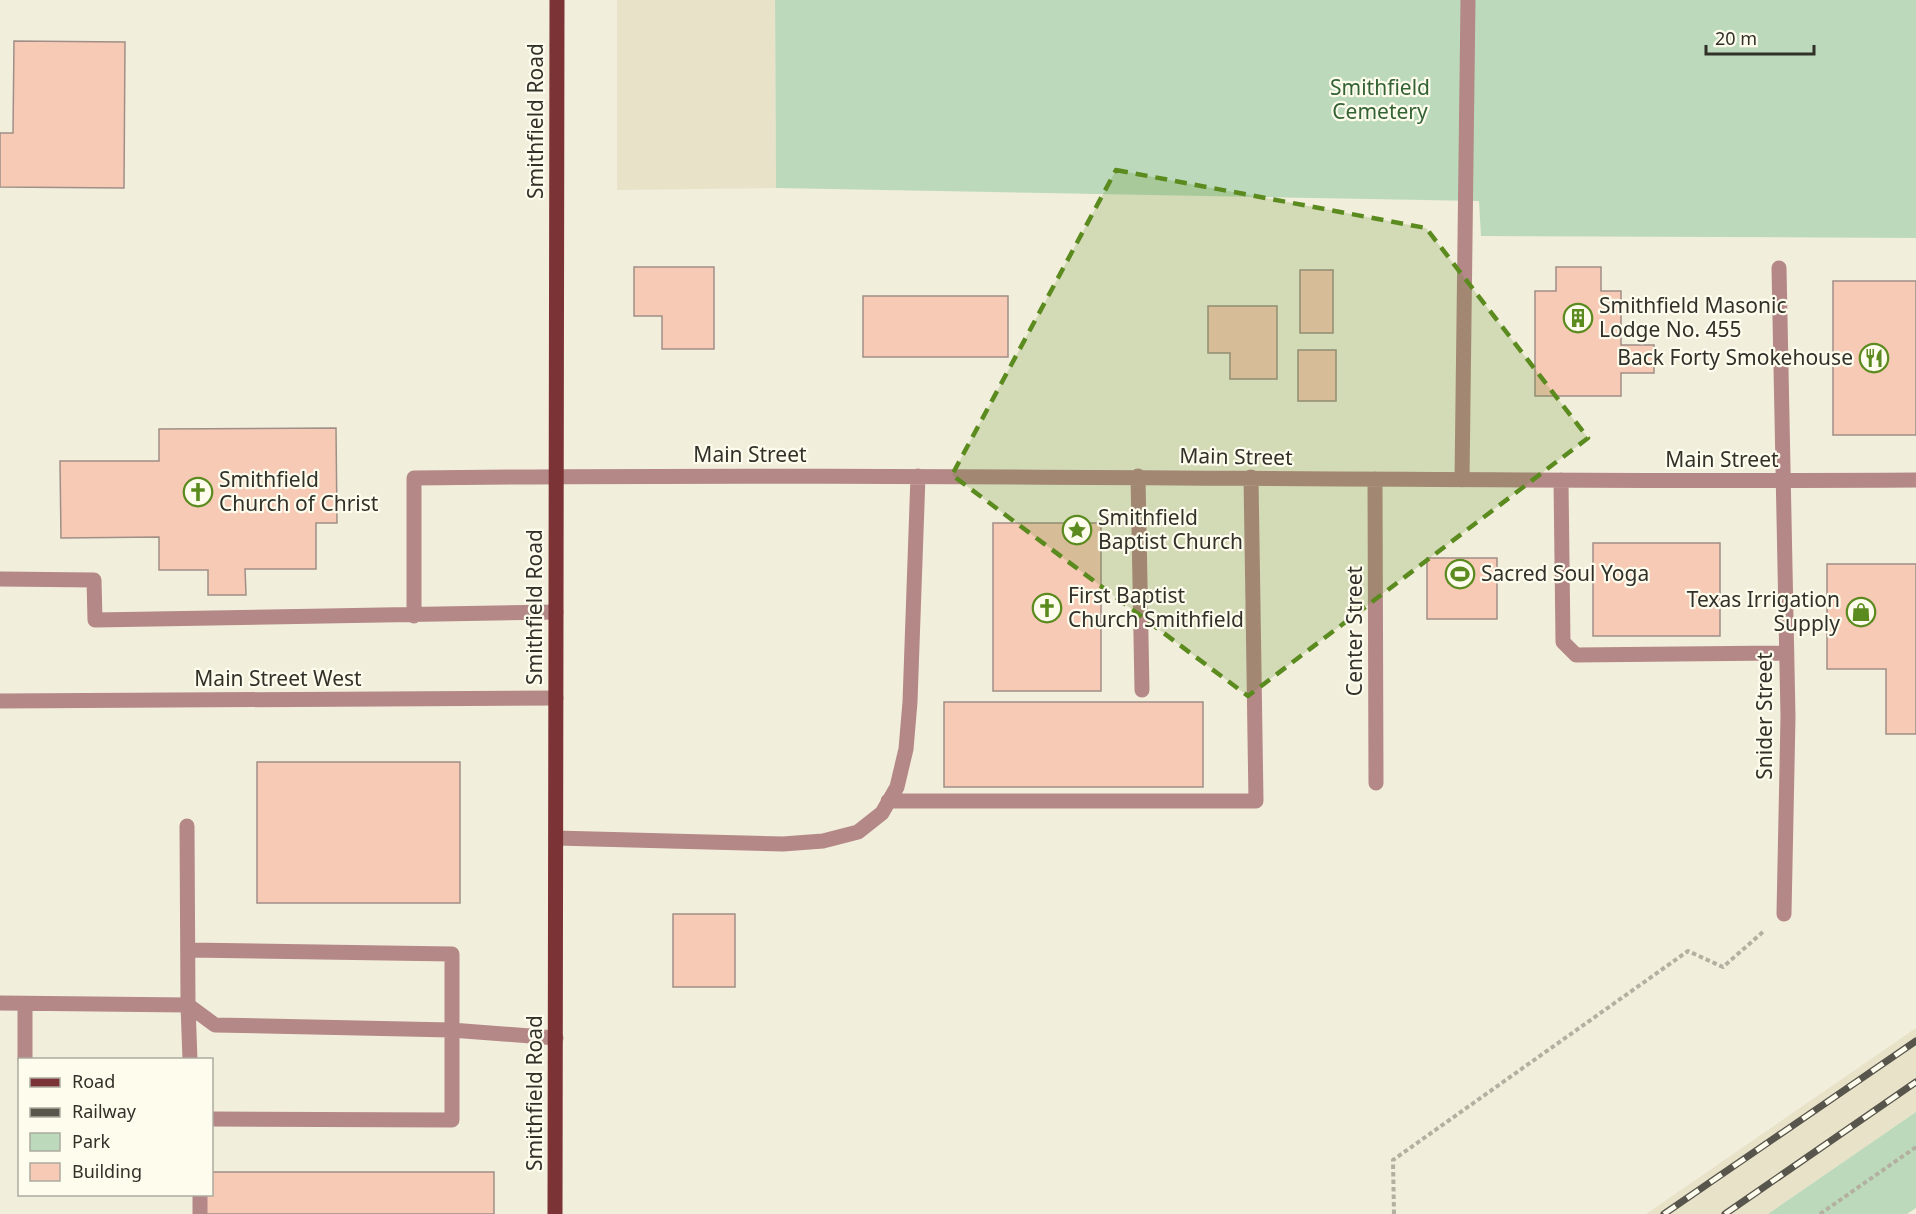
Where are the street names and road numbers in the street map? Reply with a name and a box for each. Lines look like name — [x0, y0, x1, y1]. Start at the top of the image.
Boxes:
street label: Smithfield Road — [521, 43, 549, 199]
street label: Main Street — [693, 440, 807, 468]
street label: Main Street — [1179, 441, 1293, 471]
street label: Main Street — [1665, 445, 1779, 473]
street label: Smithfield Road — [520, 529, 548, 685]
street label: Center Street — [1340, 565, 1368, 696]
street label: Snider Street — [1750, 652, 1778, 780]
street label: Main Street West — [194, 664, 362, 692]
street label: Smithfield Road — [520, 1015, 548, 1171]

